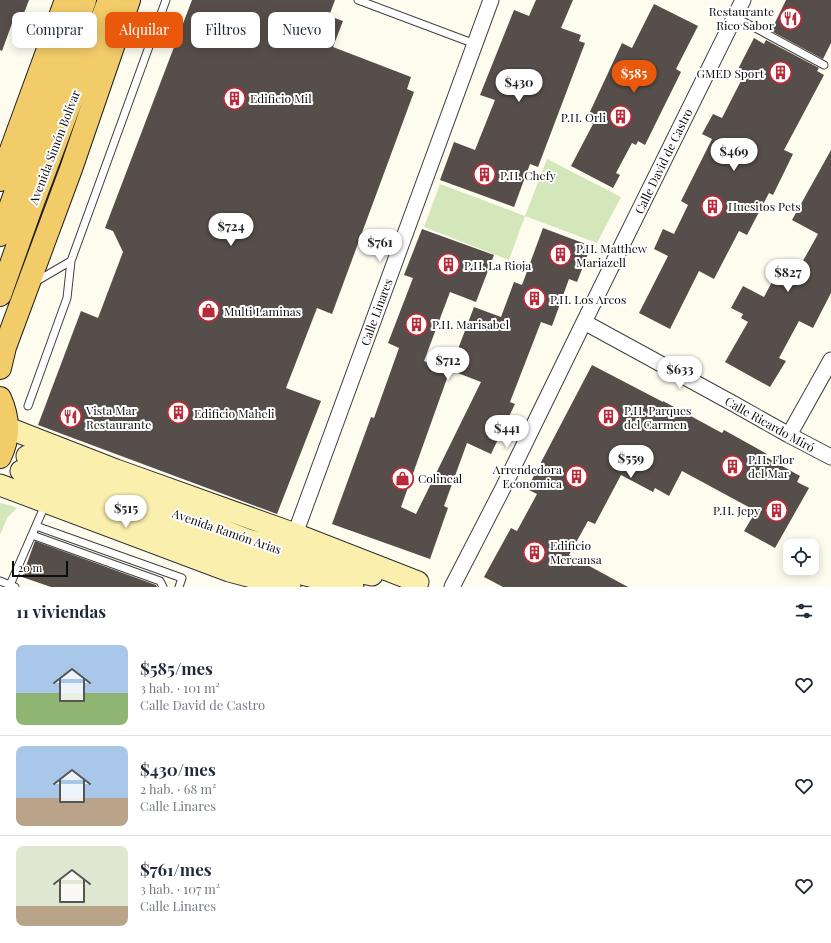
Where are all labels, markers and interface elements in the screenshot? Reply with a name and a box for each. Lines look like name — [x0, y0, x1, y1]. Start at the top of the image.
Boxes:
place label: Restaurante Rico Sabor — [709, 3, 775, 33]
restaurant icon: Restaurante Rico Sabor — [777, 5, 803, 31]
chip: Comprar — [12, 12, 97, 48]
chip: Alquilar — [105, 12, 183, 48]
chip: Filtros — [191, 12, 260, 48]
chip: Nuevo — [268, 12, 335, 48]
pin: $585 — [610, 60, 658, 94]
building icon: GMED Sport — [767, 60, 793, 86]
text: $585 — [621, 64, 647, 81]
place label: GMED Sport — [697, 65, 765, 81]
pin: $430 — [495, 69, 543, 103]
text: $430 — [505, 73, 533, 90]
building icon: Edificio Mil — [221, 85, 247, 111]
street label: Avenida Simón Bolívar — [24, 87, 83, 207]
place label: Edificio Mil — [250, 90, 312, 106]
building icon: P.H. Orli — [608, 104, 634, 130]
street label: Calle David de Castro — [631, 105, 696, 216]
place label: P.H. Orli — [561, 109, 606, 125]
pin: $469 — [710, 138, 758, 172]
text: $469 — [720, 142, 748, 159]
building icon: P.H. Chefy — [471, 162, 497, 188]
place label: P.H. Chefy — [500, 167, 556, 183]
building icon: Huesitos Pets — [699, 193, 725, 219]
place label: Huesitos Pets — [728, 198, 801, 214]
pin: $724 — [207, 213, 255, 247]
text: $724 — [217, 217, 245, 234]
pin: $761 — [356, 229, 404, 263]
text: $761 — [367, 233, 393, 250]
place label: P.H. Matthew Mariazell — [576, 240, 648, 270]
building icon: P.H. Matthew Mariazell — [547, 242, 573, 268]
building icon: P.H. La Rioja — [436, 252, 462, 278]
place label: P.H. La Rioja — [464, 257, 531, 273]
pin: $827 — [764, 259, 812, 293]
text: $827 — [774, 263, 802, 280]
street label: Calle Linares — [356, 276, 396, 348]
building icon: P.H. Los Arcos — [522, 286, 548, 312]
place label: P.H. Los Arcos — [550, 291, 626, 307]
shop icon: Multi Laminas — [195, 298, 221, 324]
place label: Multi Laminas — [224, 303, 301, 319]
building icon: P.H. Marisabel — [404, 311, 430, 337]
place label: P.H. Marisabel — [432, 316, 510, 332]
pin: $712 — [424, 347, 472, 381]
text: $712 — [435, 351, 461, 368]
pin: $633 — [656, 356, 704, 390]
text: $633 — [666, 360, 694, 377]
street label: Calle Ricardo Miró — [722, 393, 818, 456]
building icon: Edificio Maheli — [166, 400, 192, 426]
place label: Vista Mar Restaurante — [85, 402, 151, 432]
place label: P.H. Parques del Carmen — [624, 402, 691, 432]
restaurant icon: Vista Mar Restaurante — [57, 404, 83, 430]
building icon: P.H. Parques del Carmen — [595, 404, 621, 430]
place label: Edificio Maheli — [194, 405, 275, 421]
pin: $441 — [483, 415, 531, 449]
text: $441 — [494, 419, 520, 436]
pin: $559 — [607, 445, 655, 479]
text: $559 — [618, 449, 644, 466]
place label: P.H. Flor del Mar — [748, 451, 795, 481]
building icon: P.H. Flor del Mar — [719, 453, 745, 479]
place label: Arrendedora Economica — [492, 461, 562, 491]
building icon: Arrendedora Economica — [564, 463, 590, 489]
shop icon: Colineal — [389, 465, 415, 491]
place label: Colineal — [418, 470, 463, 486]
pin: $515 — [102, 495, 150, 529]
building icon: P.H. Jepy — [763, 497, 789, 523]
text: $515 — [114, 499, 138, 516]
place label: P.H. Jepy — [713, 502, 760, 518]
street label: Avenida Ramón Arias — [169, 504, 284, 557]
place label: Edificio Mercansa — [550, 537, 602, 567]
building icon: Edificio Mercansa — [522, 539, 548, 565]
map controls — [783, 539, 819, 575]
button: locate — [783, 539, 819, 575]
scale bar — [12, 559, 68, 578]
text: 20 m — [18, 560, 42, 575]
text: 11 viviendas — [16, 600, 106, 622]
icon: filters — [793, 600, 815, 622]
text: $585/mes — [140, 657, 213, 679]
icon: home — [48, 661, 96, 709]
icon: heart — [793, 674, 815, 696]
text: 3 hab. · 101 m² — [140, 679, 220, 696]
text: Calle David de Castro — [140, 696, 265, 713]
text: $430/mes — [140, 758, 216, 780]
icon: home — [48, 762, 96, 810]
icon: heart — [793, 775, 815, 797]
text: 2 hab. · 68 m² — [140, 780, 216, 797]
text: Calle Linares — [140, 797, 216, 814]
text: $761/mes — [140, 858, 212, 880]
icon: home — [48, 862, 96, 910]
icon: heart — [793, 875, 815, 897]
text: 3 hab. · 107 m² — [140, 880, 220, 897]
text: Calle Linares — [140, 897, 216, 914]

